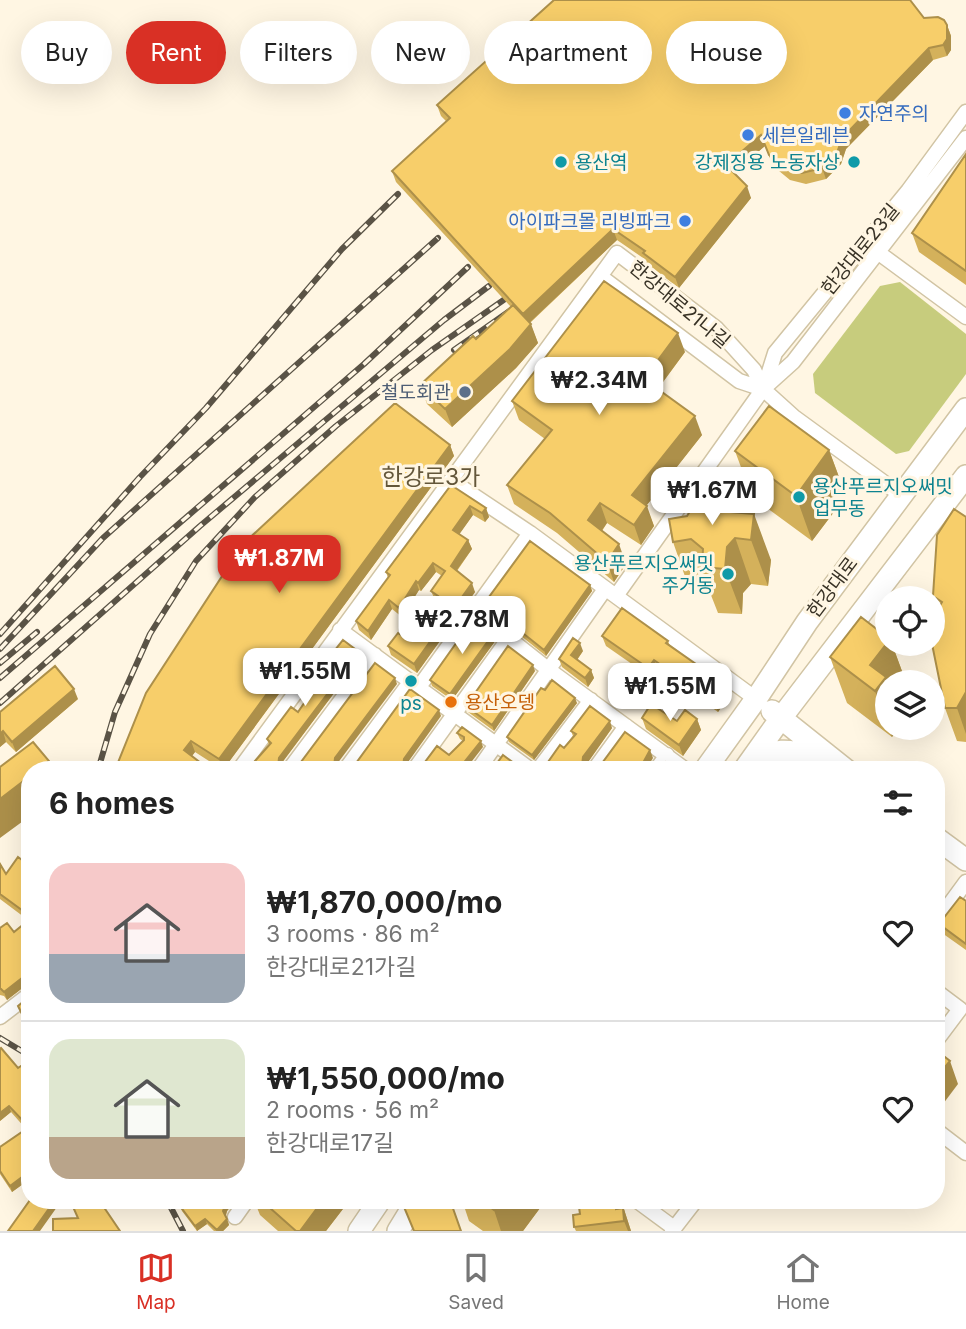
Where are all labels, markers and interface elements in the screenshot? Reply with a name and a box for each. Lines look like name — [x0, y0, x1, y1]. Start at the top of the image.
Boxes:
chip: Buy — [21, 21, 112, 84]
chip: Rent — [126, 21, 226, 84]
chip: Filters — [240, 21, 357, 84]
chip: New — [371, 21, 470, 84]
chip: Apartment — [484, 21, 652, 84]
chip: House — [666, 21, 787, 84]
place label: 자연주의 — [859, 102, 929, 125]
marker: 자연주의 — [837, 105, 853, 121]
place label: 세븐일레븐 — [762, 124, 849, 147]
marker: 세븐일레븐 — [740, 127, 756, 143]
place label: 용산역 — [575, 151, 627, 174]
place label: 강제징용 노동자상 — [695, 151, 840, 174]
marker: 용산역 — [553, 154, 569, 170]
marker: 강제징용 노동자상 — [846, 154, 862, 170]
street label: 한강대로23길 — [817, 199, 904, 300]
place label: 아이파크몰 리빙파크 — [508, 210, 671, 233]
marker: 아이파크몰 리빙파크 — [677, 213, 693, 229]
street label: 한강대로21나길 — [625, 256, 735, 353]
pin: ₩2.34M — [542, 358, 656, 417]
text: ₩2.34M — [550, 366, 648, 394]
place label: 철도회관 — [381, 381, 451, 404]
marker: 철도회관 — [457, 384, 473, 400]
district label: 한강로3가 — [382, 463, 480, 491]
pin: ₩1.67M — [655, 468, 769, 527]
place label: 용산푸르지오써밋 업무동 — [813, 475, 953, 520]
text: ₩1.67M — [667, 476, 757, 504]
marker: 용산푸르지오써밋 업무동 — [791, 489, 807, 505]
pin: ₩1.87M — [222, 536, 336, 595]
text: ₩1.87M — [234, 544, 324, 572]
place label: 용산푸르지오써밋 주거동 — [574, 552, 714, 597]
street label: 한강대로 — [802, 552, 863, 622]
marker: 용산푸르지오써밋 주거동 — [720, 566, 736, 582]
map controls — [875, 586, 945, 740]
button: locate — [875, 586, 945, 656]
pin: ₩2.78M — [405, 596, 519, 656]
text: ₩2.78M — [415, 605, 509, 633]
pin: ₩1.55M — [248, 648, 362, 708]
text: ₩1.55M — [259, 657, 351, 685]
pin: ₩1.55M — [613, 664, 727, 723]
button: layers — [875, 670, 945, 740]
text: ₩1.55M — [624, 672, 716, 700]
marker: ps — [403, 673, 419, 689]
place label: 용산오뎅 — [465, 691, 535, 714]
place label: ps — [400, 692, 422, 715]
marker: 용산오뎅 — [443, 694, 459, 710]
icon: filters — [879, 784, 917, 822]
text: 6 homes — [49, 785, 175, 821]
text: ₩1,870,000/mo — [266, 884, 502, 920]
icon: home — [105, 891, 189, 975]
icon: heart — [879, 914, 917, 952]
text: 3 rooms · 86 m² — [266, 920, 440, 948]
text: 한강대로21가길 — [266, 953, 416, 981]
text: ₩1,550,000/mo — [266, 1060, 505, 1096]
icon: home — [105, 1067, 189, 1151]
icon: heart — [879, 1090, 917, 1128]
text: 2 rooms · 56 m² — [266, 1096, 439, 1124]
text: 한강대로17길 — [266, 1129, 394, 1157]
tab: Map — [136, 1249, 176, 1314]
tab: Saved — [448, 1249, 504, 1314]
tab: Home — [776, 1249, 830, 1314]

